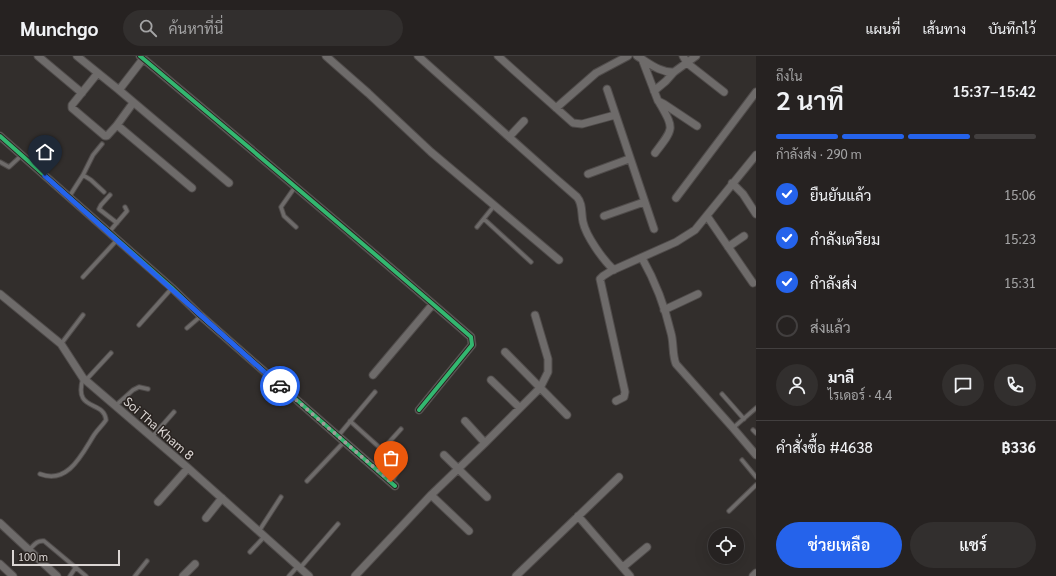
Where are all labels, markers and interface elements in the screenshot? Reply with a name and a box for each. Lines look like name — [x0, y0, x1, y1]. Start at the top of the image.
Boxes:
search box — [123, 10, 403, 46]
text: Munchgo — [20, 16, 99, 40]
icon: search — [137, 17, 159, 39]
text: ค้นหาที่นี่ — [169, 18, 223, 37]
text: แผนที่ — [865, 19, 900, 37]
text: เส้นทาง — [922, 19, 966, 37]
text: บันทึกไว้ — [988, 19, 1036, 37]
text: ถึงใน — [776, 67, 803, 84]
text: 15:37–15:42 — [952, 81, 1036, 100]
text: 2 นาที — [776, 82, 844, 116]
pin — [28, 135, 62, 176]
icon: home — [34, 141, 56, 163]
text: กำลังส่ง · 290 m — [776, 145, 862, 162]
icon: check — [776, 183, 798, 205]
text: ยืนยันแล้ว — [810, 185, 871, 204]
text: 15:06 — [1004, 186, 1036, 203]
icon: check — [776, 227, 798, 249]
text: กำลังเตรียม — [810, 229, 880, 248]
text: 15:23 — [1004, 230, 1036, 247]
icon: check — [776, 271, 798, 293]
text: กำลังส่ง — [810, 273, 857, 292]
text: 15:31 — [1004, 274, 1036, 291]
text: ส่งแล้ว — [810, 317, 851, 336]
button: person — [776, 364, 818, 406]
button: chat — [942, 364, 984, 406]
button: phone — [994, 364, 1036, 406]
courier — [260, 366, 300, 406]
text: มาลี — [828, 367, 854, 386]
icon: car — [269, 375, 291, 397]
text: ไรเดอร์ · 4.4 — [828, 386, 892, 403]
street label: Soi Tha Kham 8 — [121, 392, 198, 463]
text: คำสั่งซื้อ #4638 — [776, 437, 873, 456]
text: ฿336 — [1002, 437, 1036, 456]
pin — [374, 441, 408, 482]
icon: bag — [380, 447, 402, 469]
button: ช่วยเหลือ — [776, 522, 902, 568]
button: แชร์ — [910, 522, 1036, 568]
map controls — [708, 528, 744, 564]
button: locate — [708, 528, 744, 564]
scale bar — [12, 548, 120, 567]
text: 100 m — [18, 549, 48, 564]

